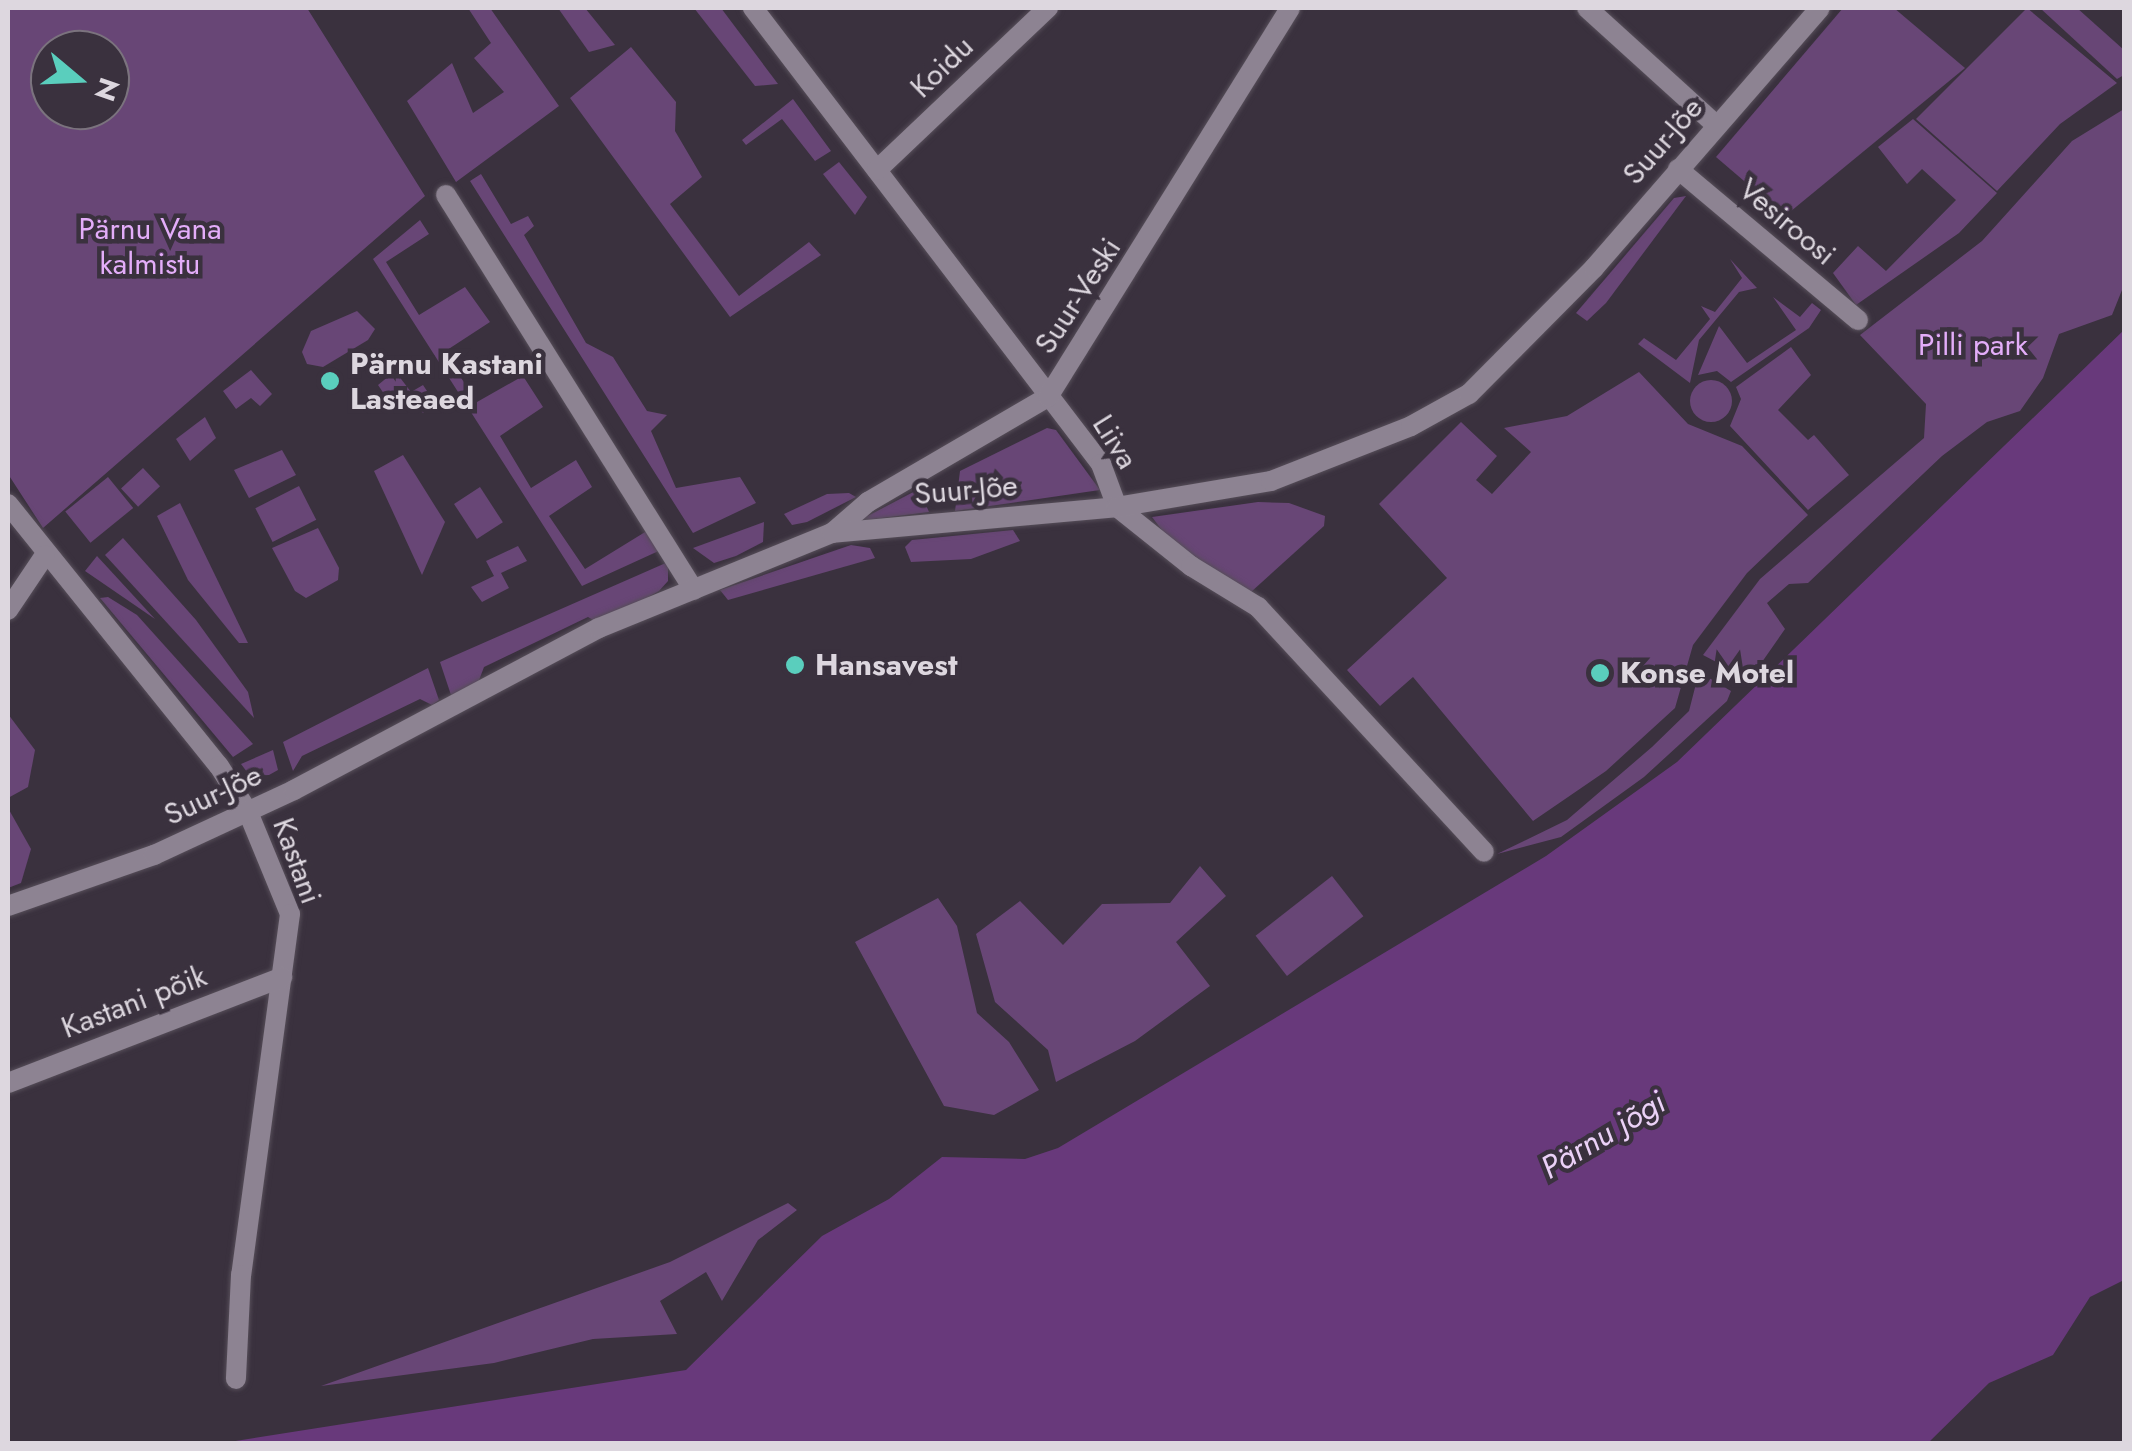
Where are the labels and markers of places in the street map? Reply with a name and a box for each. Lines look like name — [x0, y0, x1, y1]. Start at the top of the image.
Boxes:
place label: Pärnu Kastani Lasteaed — [350, 346, 543, 416]
marker: Pärnu Kastani Lasteaed — [319, 370, 341, 392]
place label: Hansavest — [815, 647, 957, 683]
marker: Hansavest — [784, 654, 806, 676]
place label: Konse Motel — [1620, 655, 1794, 691]
marker: Konse Motel — [1589, 662, 1611, 684]

